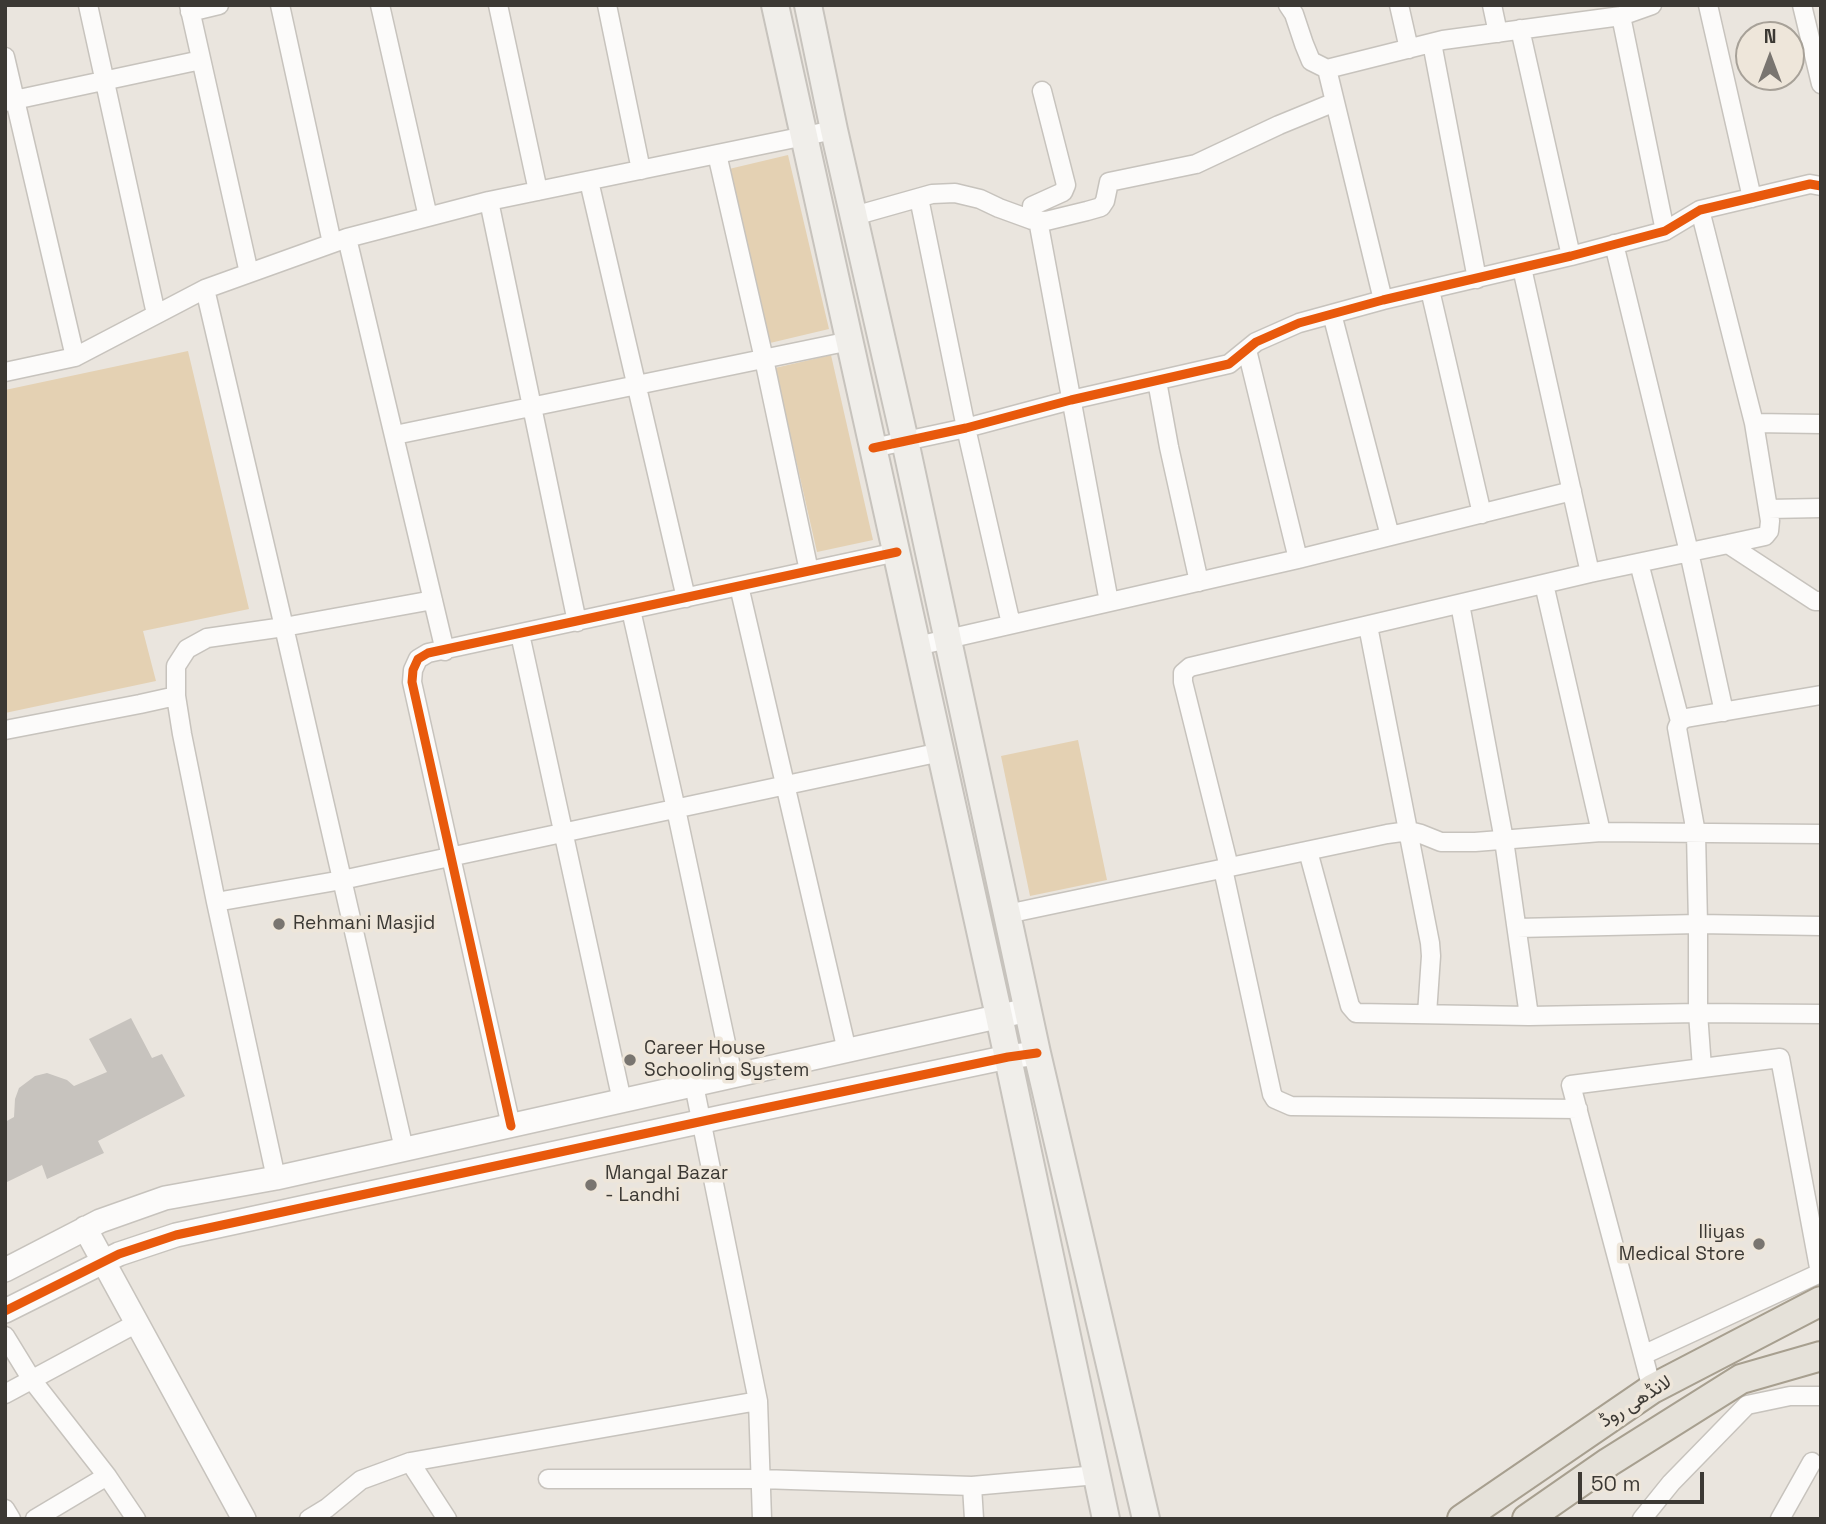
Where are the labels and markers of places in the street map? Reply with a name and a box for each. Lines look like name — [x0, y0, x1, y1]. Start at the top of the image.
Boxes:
place label: Rehmani Masjid — [293, 913, 435, 935]
marker: Rehmani Masjid — [271, 916, 287, 932]
place label: Career House Schooling System — [644, 1038, 809, 1082]
marker: Career House Schooling System — [622, 1052, 638, 1068]
place label: Mangal Bazar - Landhi — [605, 1163, 728, 1207]
marker: Mangal Bazar - Landhi — [583, 1177, 599, 1193]
place label: Iliyas Medical Store — [1619, 1222, 1745, 1266]
marker: Iliyas Medical Store — [1751, 1236, 1767, 1252]

